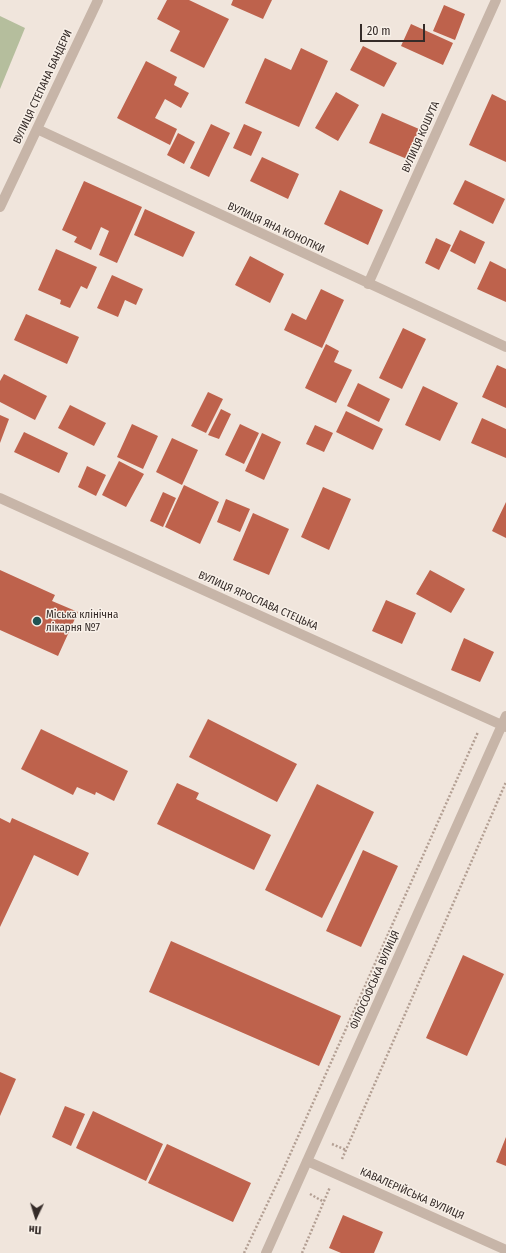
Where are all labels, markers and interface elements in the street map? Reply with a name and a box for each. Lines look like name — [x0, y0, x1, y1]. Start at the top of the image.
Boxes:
scale bar — [362, 16, 427, 42]
text: 20 m — [367, 24, 391, 38]
street label: ВУЛИЦЯ СТЕПАНА БАНДЕРИ — [11, 28, 75, 146]
street label: ВУЛИЦЯ КОШУТА — [399, 99, 443, 175]
street label: ВУЛИЦЯ ЯНА КОНОПКИ — [225, 200, 327, 256]
street label: ВУЛИЦЯ ЯРОСЛАВА СТЕЦЬКА — [196, 569, 320, 633]
place label: Міська клінічна лікарня №7 — [46, 608, 118, 634]
marker: Міська клінічна лікарня №7 — [31, 615, 43, 627]
street label: ФІЛОСОФСЬКА ВУЛИЦЯ — [347, 928, 403, 1032]
street label: КАВАЛЕРІЙСЬКА ВУЛИЦЯ — [358, 1165, 466, 1223]
north arrow — [16, 1197, 56, 1237]
text: Пн — [28, 1223, 42, 1236]

